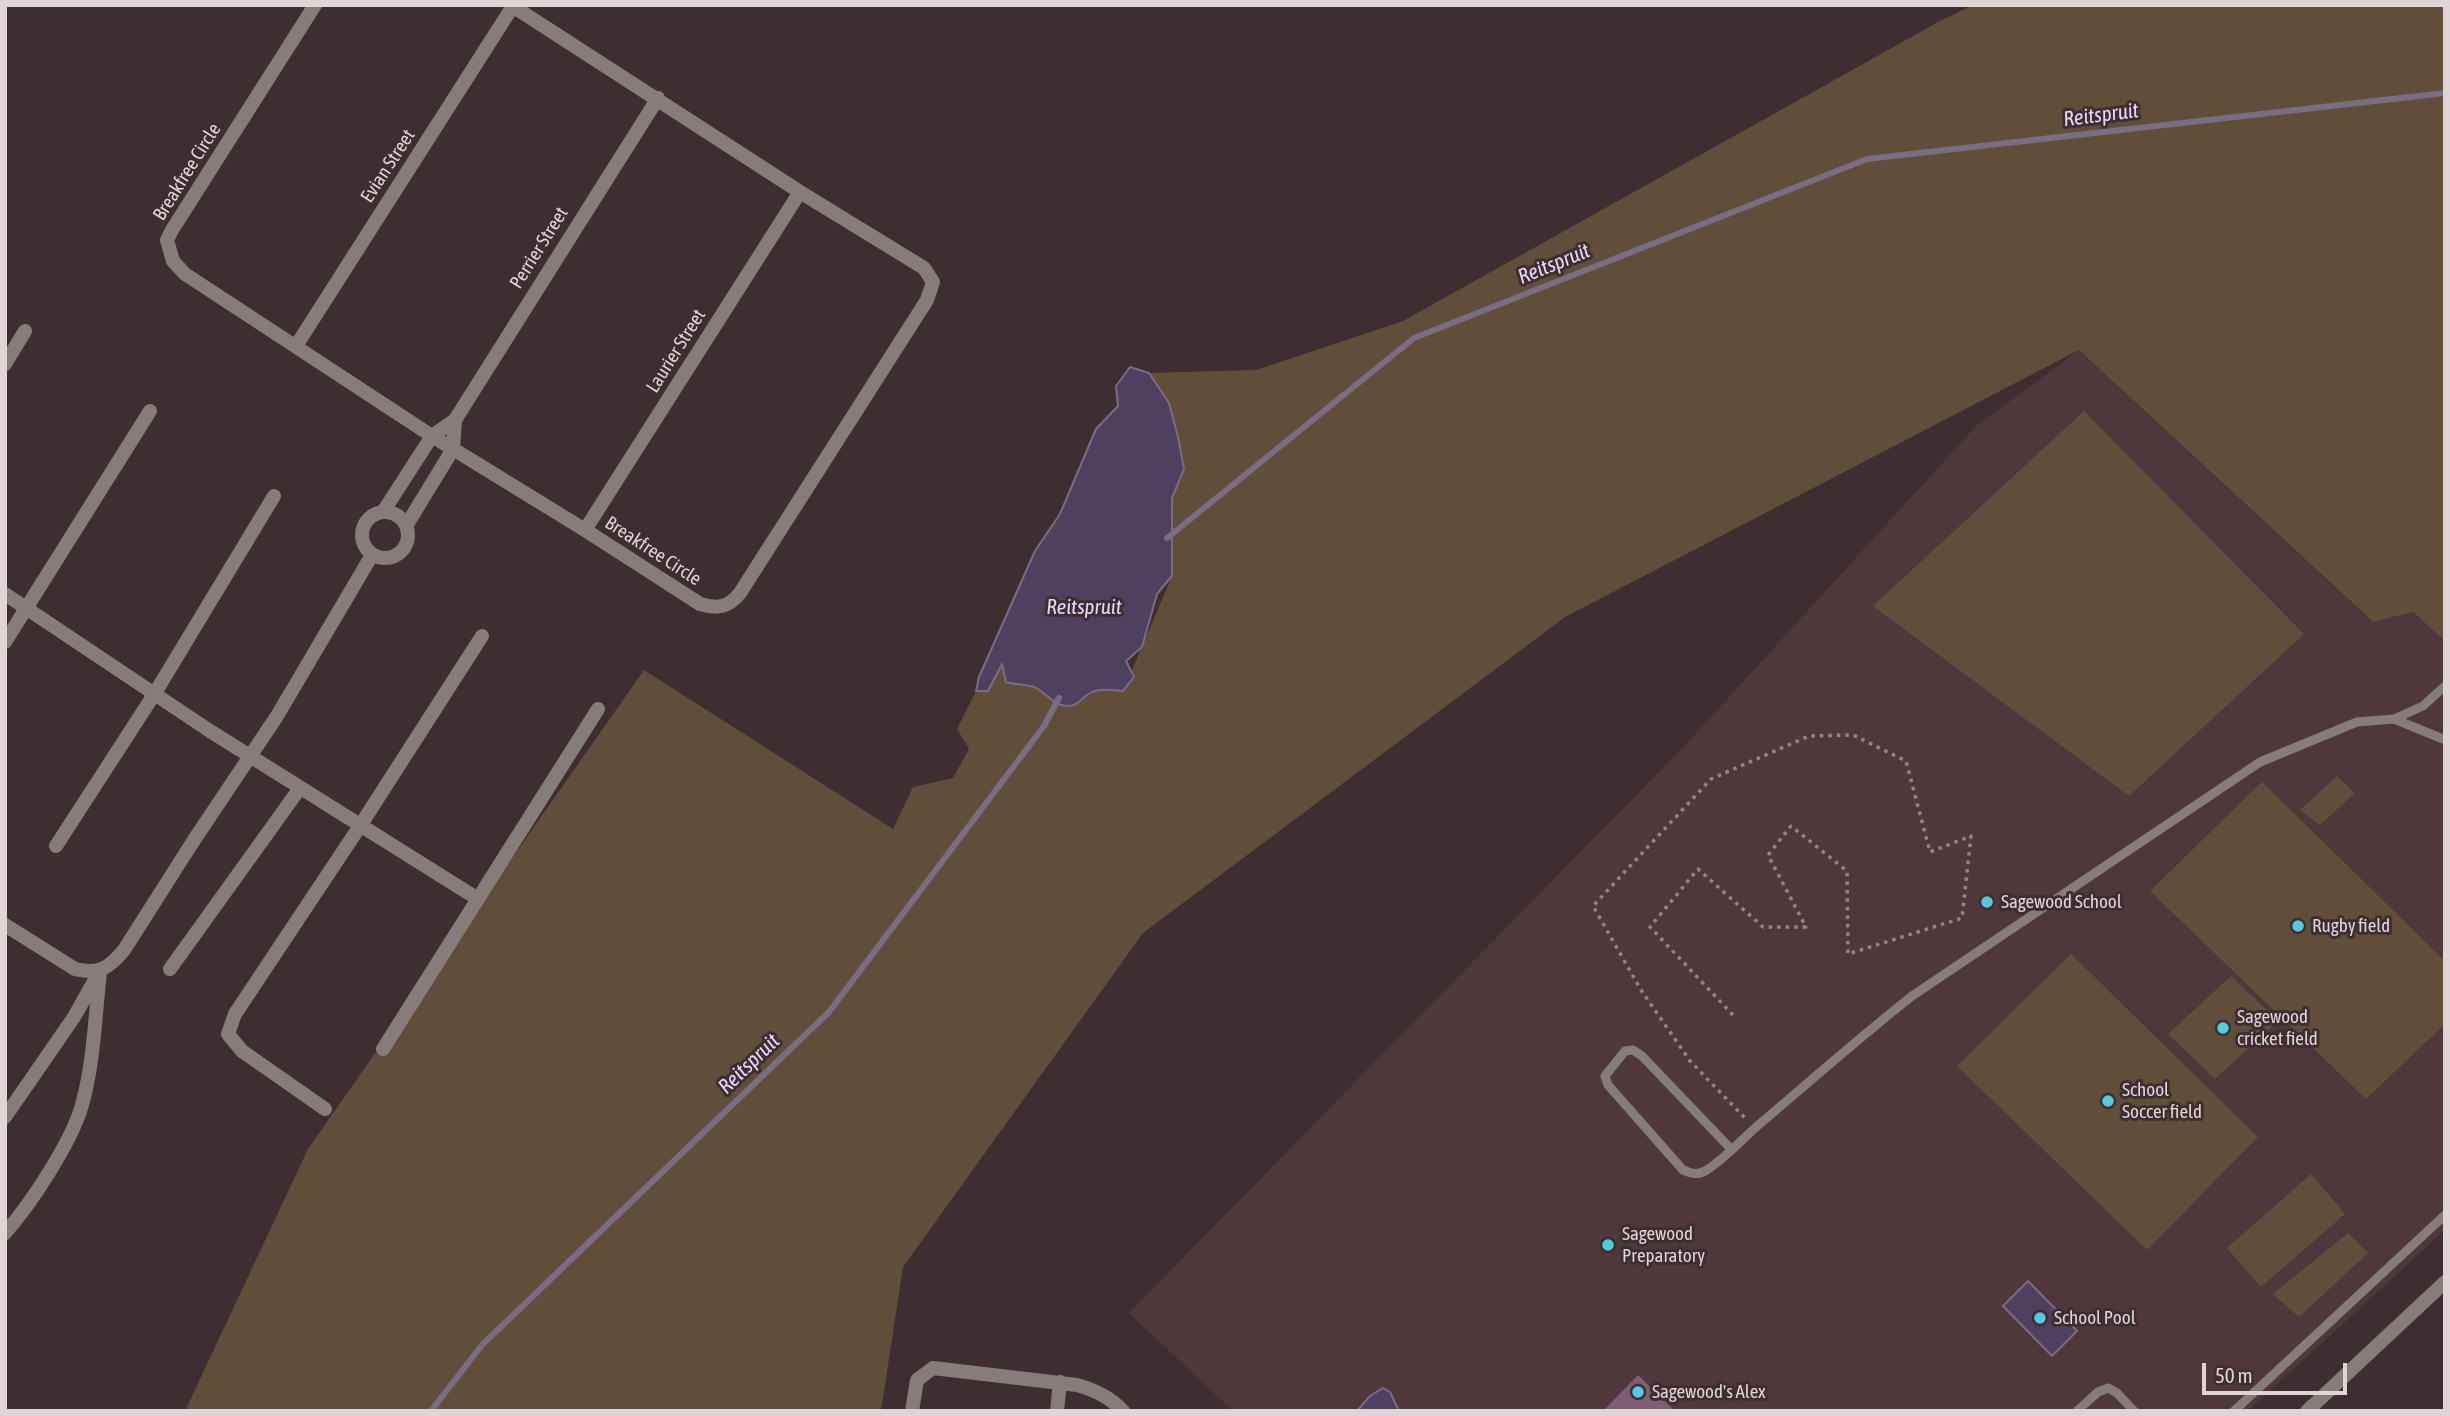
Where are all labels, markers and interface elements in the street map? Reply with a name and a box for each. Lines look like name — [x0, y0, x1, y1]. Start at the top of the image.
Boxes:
water label: Reitspruit — [2062, 98, 2140, 132]
street label: Breakfree Circle — [148, 119, 226, 225]
street label: Evian Street — [356, 125, 420, 207]
street label: Perrier Street — [505, 203, 573, 293]
water label: Reitspruit — [1514, 238, 1594, 290]
street label: Laurier Street — [641, 305, 711, 397]
street label: Breakfree Circle — [601, 511, 705, 591]
water label: Reitspruit — [1046, 594, 1122, 620]
place label: Sagewood School — [2001, 891, 2122, 913]
marker: Sagewood School — [1979, 894, 1995, 910]
place label: Rugby field — [2312, 915, 2390, 937]
marker: Rugby field — [2290, 918, 2306, 934]
place label: Sagewood cricket field — [2237, 1006, 2318, 1050]
marker: Sagewood cricket field — [2215, 1020, 2231, 1036]
water label: Reitspruit — [713, 1029, 785, 1099]
place label: School Soccer field — [2122, 1079, 2202, 1123]
marker: School Soccer field — [2100, 1093, 2116, 1109]
place label: Sagewood Preparatory — [1622, 1223, 1705, 1267]
marker: Sagewood Preparatory — [1600, 1237, 1616, 1253]
place label: School Pool — [2054, 1307, 2136, 1329]
marker: School Pool — [2032, 1310, 2048, 1326]
scale bar — [2205, 1350, 2350, 1394]
text: 50 m — [2215, 1363, 2253, 1387]
place label: Sagewood's Alex — [1652, 1381, 1766, 1403]
marker: Sagewood's Alex — [1630, 1384, 1646, 1400]

